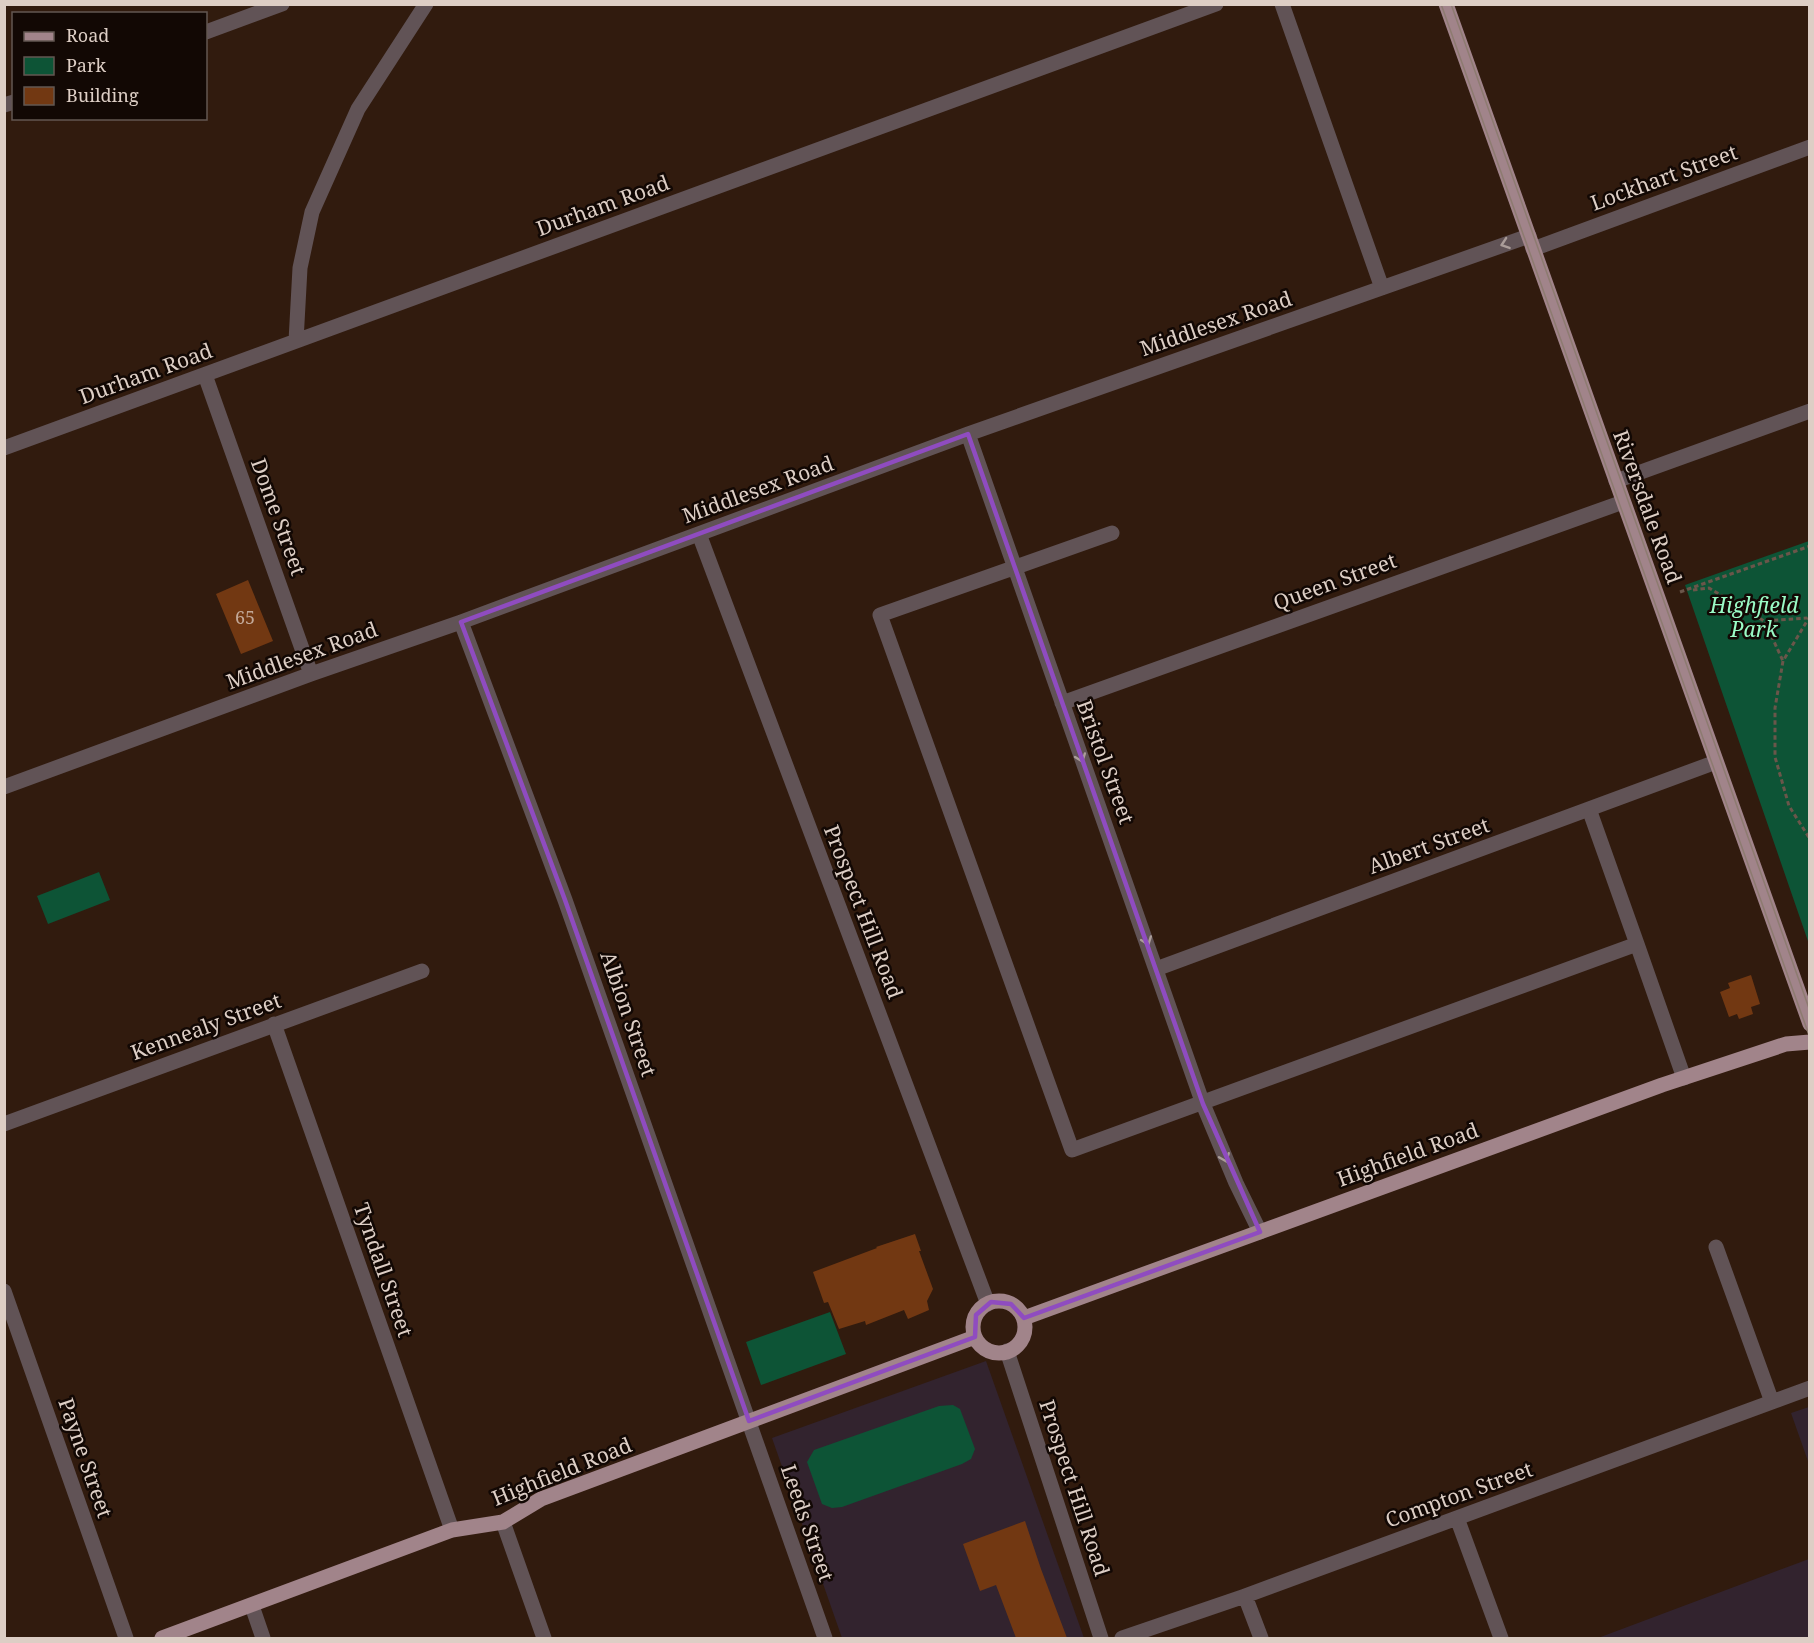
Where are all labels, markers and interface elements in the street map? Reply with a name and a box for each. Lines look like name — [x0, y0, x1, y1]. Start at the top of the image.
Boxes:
legend — [12, 12, 207, 120]
text: Road — [66, 23, 109, 47]
text: Park — [66, 53, 106, 77]
text: Building — [66, 83, 139, 107]
street label: Lockhart Street — [1586, 138, 1741, 217]
street label: Durham Road — [532, 168, 673, 242]
one-way arrow — [1500, 237, 1511, 250]
street label: Middlesex Road — [1136, 284, 1295, 362]
street label: Durham Road — [75, 336, 216, 410]
street label: Riversdale Road — [1607, 426, 1689, 588]
street label: Middlesex Road — [678, 449, 837, 529]
street label: Dome Street — [245, 454, 313, 579]
street label: Queen Street — [1269, 546, 1400, 616]
park label: Highfield Park — [1709, 591, 1799, 643]
house number: 65 — [235, 605, 255, 629]
street label: Middlesex Road — [222, 615, 381, 695]
street label: Bristol Street — [1071, 696, 1141, 827]
one-way arrow — [1074, 752, 1087, 763]
street label: Albert Street — [1364, 810, 1493, 880]
street label: Prospect Hill Road — [818, 821, 910, 1003]
one-way arrow — [1139, 935, 1152, 946]
street label: Albion Street — [594, 947, 663, 1080]
street label: Kennealy Street — [127, 986, 285, 1066]
street label: Highfield Road — [1333, 1115, 1482, 1193]
one-way arrow — [1218, 1152, 1230, 1163]
street label: Tyndall Street — [348, 1199, 420, 1340]
street label: Payne Street — [52, 1394, 119, 1521]
street label: Prospect Hill Road — [1033, 1396, 1117, 1580]
street label: Highfield Road — [487, 1430, 636, 1512]
street label: Compton Street — [1381, 1454, 1536, 1534]
street label: Leeds Street — [775, 1460, 841, 1585]

